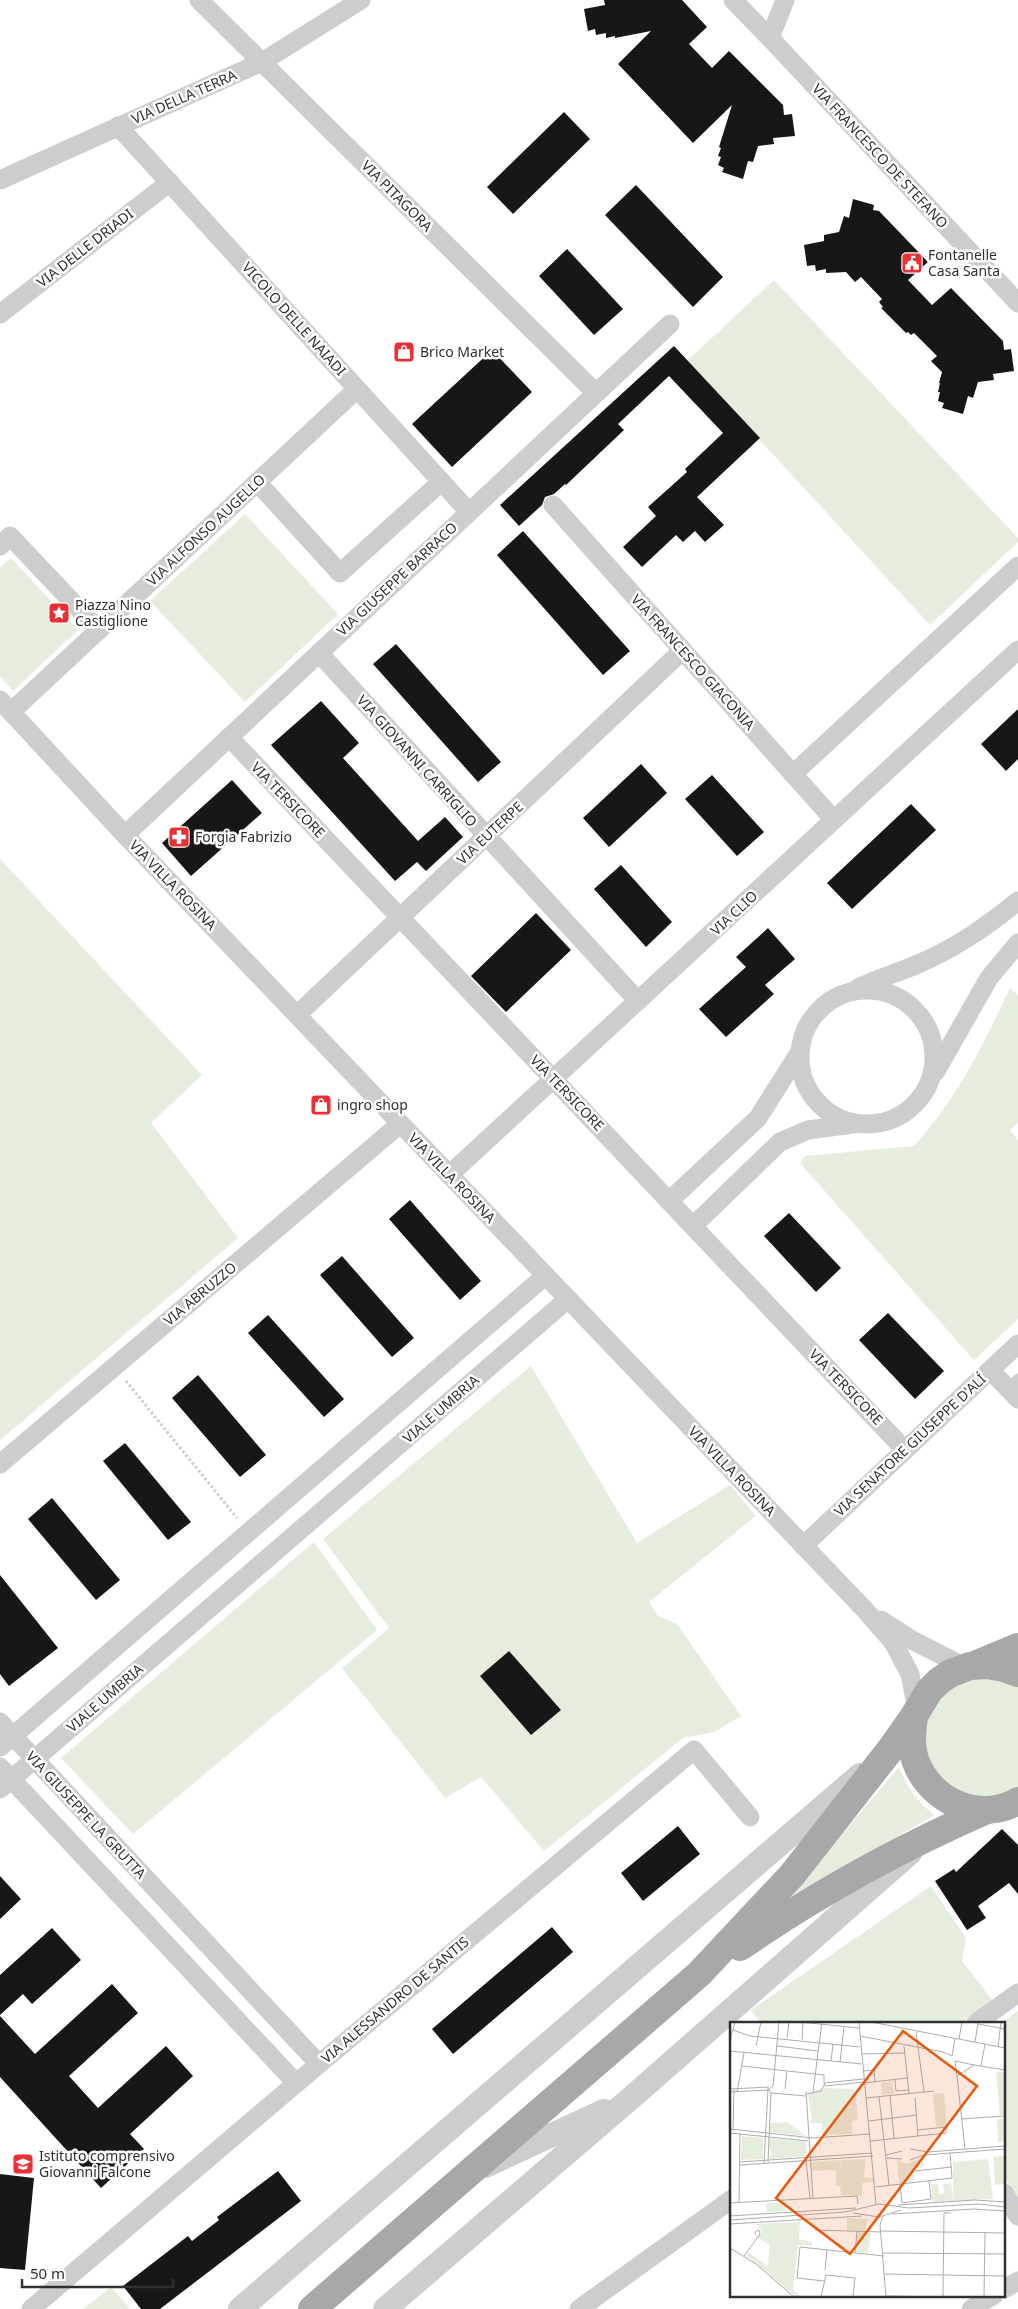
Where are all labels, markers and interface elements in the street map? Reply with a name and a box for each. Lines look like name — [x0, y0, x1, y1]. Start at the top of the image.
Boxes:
street label: VIA DELLA TERRA — [128, 65, 239, 128]
street label: VIA FRANCESCO DE STEFANO — [808, 79, 953, 232]
street label: VIA PITAGORA — [358, 156, 437, 235]
street label: VIA DELLE DRIADI — [33, 204, 137, 291]
place label: Fontanelle Casa Santa — [928, 245, 1000, 280]
public building icon: Fontanelle Casa Santa — [900, 251, 924, 275]
street label: VICOLO DELLE NAIADI — [238, 258, 351, 380]
shop icon: Brico Market — [392, 340, 416, 364]
place label: Brico Market — [420, 342, 504, 361]
street label: VIA ALFONSO AUGELLO — [142, 470, 269, 590]
street label: VIA GIUSEPPE BARRACO — [332, 518, 461, 640]
street label: VIA FRANCESCO GIACONIA — [627, 590, 759, 734]
place label: Piazza Nino Castiglione — [75, 595, 151, 630]
place icon: Piazza Nino Castiglione — [47, 601, 71, 625]
street label: VIA GIOVANNI CARRIGLIO — [353, 691, 482, 831]
street label: VIA TERSICORE — [247, 758, 329, 842]
street label: VIA EUTERPE — [452, 797, 527, 868]
pharmacy icon: Forgia Fabrizio — [167, 825, 191, 849]
place label: Forgia Fabrizio — [195, 827, 292, 846]
street label: VIA VILLA ROSINA — [126, 836, 221, 934]
street label: VIA CLIO — [706, 886, 761, 939]
street label: VIA TERSICORE — [526, 1051, 608, 1135]
shop icon: ingro shop — [309, 1093, 333, 1117]
place label: ingro shop — [337, 1095, 408, 1114]
street label: VIA VILLA ROSINA — [405, 1129, 500, 1227]
street label: VIA ABRUZZO — [159, 1258, 240, 1330]
street label: VIA TERSICORE — [805, 1345, 887, 1429]
street label: VIA SENATORE GIUSEPPE D'ALÍ — [830, 1369, 990, 1520]
street label: VIALE UMBRIA — [398, 1370, 483, 1447]
street label: VIA VILLA ROSINA — [685, 1422, 780, 1520]
street label: VIALE UMBRIA — [62, 1659, 147, 1736]
street label: VIA GIUSEPPE LA GRUTTA — [22, 1747, 151, 1882]
street label: VIA ALESSANDRO DE SANTIS — [317, 1932, 473, 2067]
inset map — [730, 2022, 1006, 2296]
place label: Istituto comprensivo Giovanni Falcone — [39, 2146, 175, 2181]
school or university icon: Istituto comprensivo Giovanni Falcone — [11, 2152, 35, 2176]
scale bar — [22, 2256, 174, 2288]
text: 50 m — [30, 2263, 65, 2283]

